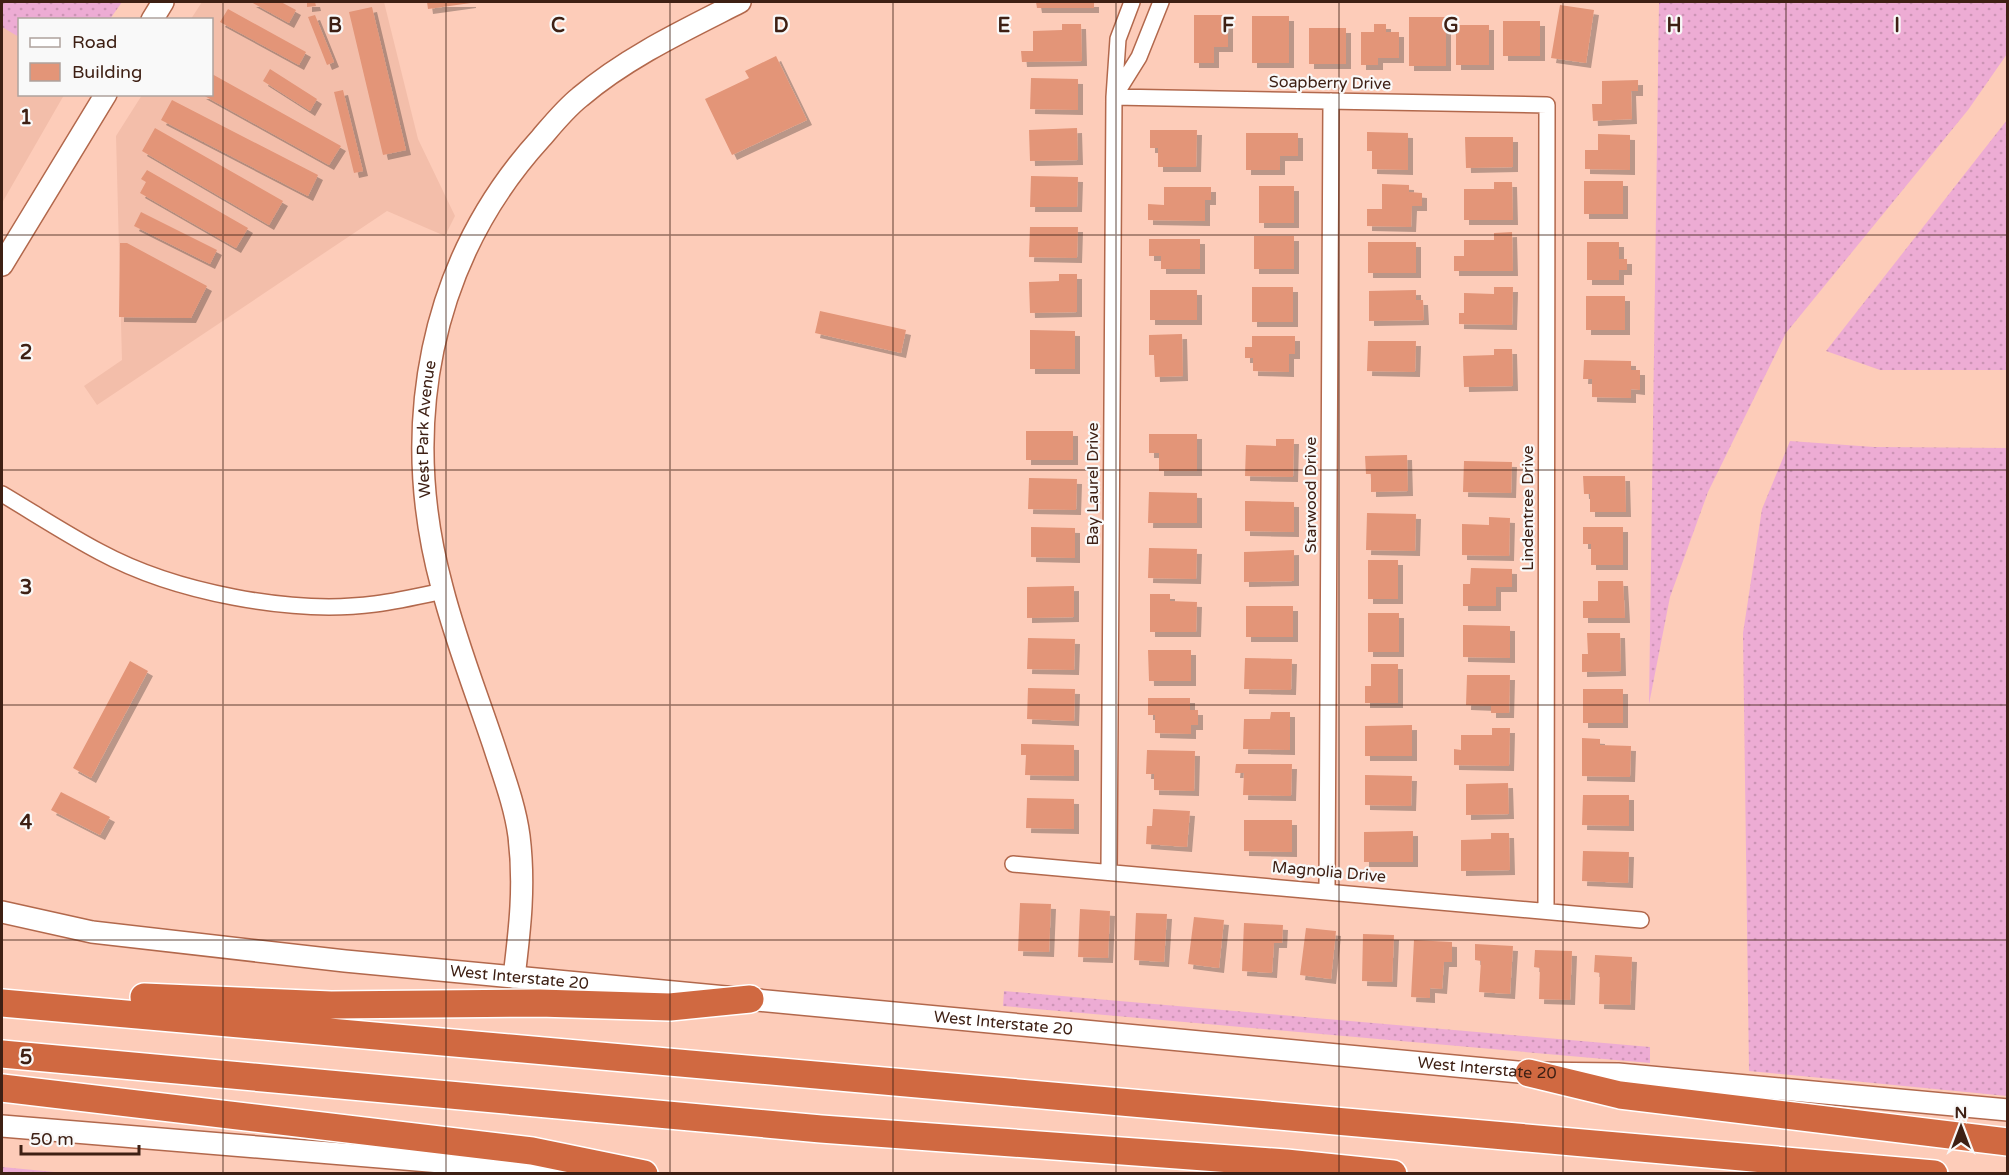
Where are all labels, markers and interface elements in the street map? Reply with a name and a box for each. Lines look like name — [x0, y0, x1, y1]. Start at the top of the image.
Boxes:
text: B — [328, 14, 342, 38]
text: C — [551, 14, 565, 38]
text: D — [773, 14, 789, 38]
text: E — [998, 14, 1011, 38]
text: F — [1222, 14, 1234, 38]
text: G — [1443, 14, 1459, 38]
text: H — [1666, 14, 1682, 38]
text: I — [1894, 14, 1900, 38]
legend — [18, 18, 213, 96]
text: Road — [72, 31, 117, 53]
text: Building — [72, 61, 142, 83]
street label: Soapberry Drive — [1269, 72, 1391, 94]
text: 1 — [20, 106, 32, 130]
text: 2 — [20, 341, 32, 365]
street label: West Park Avenue — [413, 359, 441, 499]
street label: Bay Laurel Drive — [1083, 422, 1103, 546]
street label: Starwood Drive — [1301, 437, 1321, 553]
street label: Lindentree Drive — [1518, 445, 1538, 571]
text: 3 — [20, 576, 32, 600]
text: 4 — [20, 811, 33, 835]
street label: Magnolia Drive — [1271, 857, 1387, 887]
street label: West Interstate 20 — [449, 961, 590, 994]
street label: West Interstate 20 — [933, 1007, 1074, 1040]
text: 5 — [20, 1046, 32, 1070]
street label: West Interstate 20 — [1417, 1053, 1557, 1083]
north arrow — [1931, 1097, 1991, 1157]
text: N — [1955, 1103, 1967, 1123]
scale bar — [21, 1118, 140, 1156]
text: 50 m — [30, 1128, 74, 1150]

